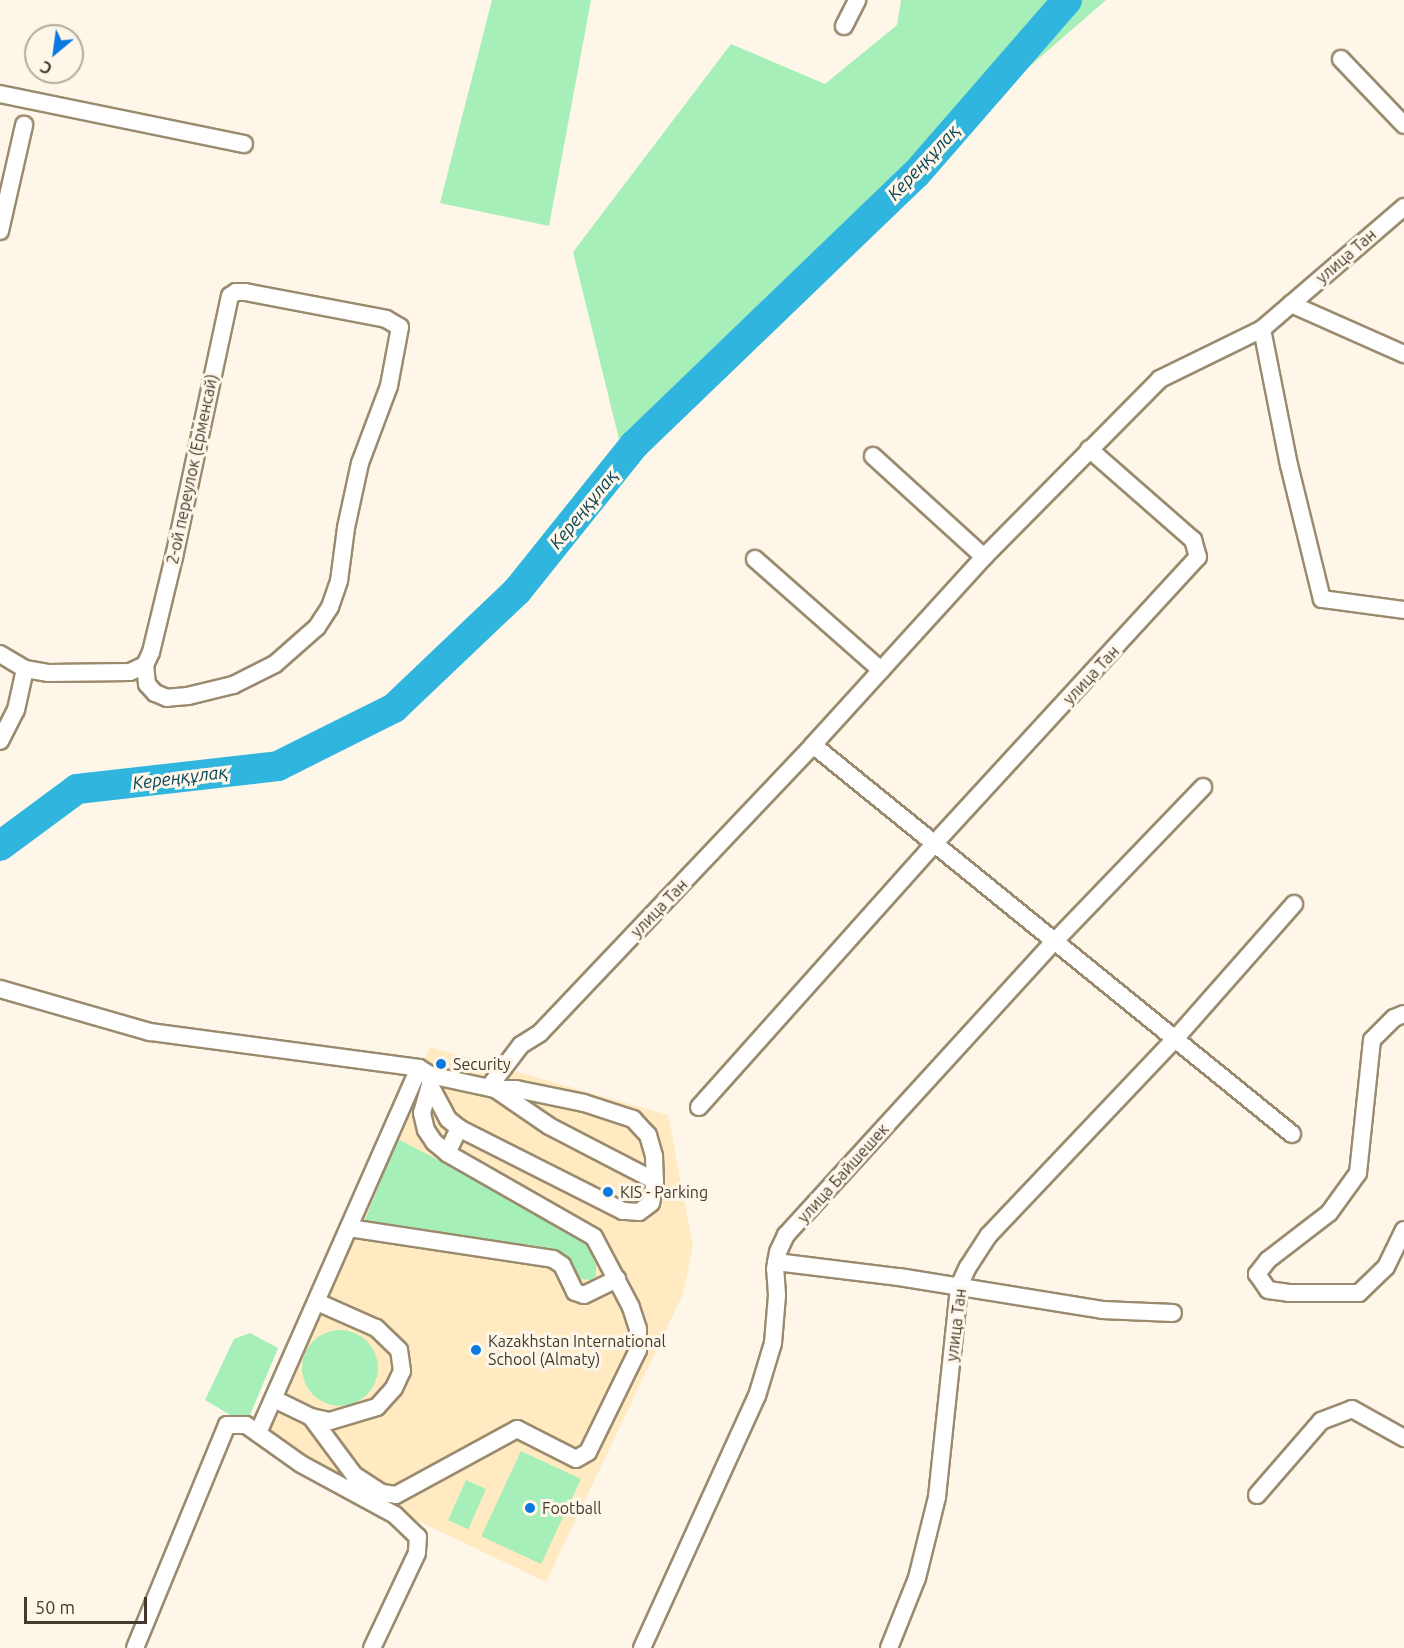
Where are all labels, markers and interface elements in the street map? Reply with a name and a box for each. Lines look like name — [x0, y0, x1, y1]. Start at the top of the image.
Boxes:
north arrow — [24, 24, 84, 84]
text: С — [37, 58, 55, 78]
water label: Кереңқұлақ — [882, 120, 964, 204]
street label: улица Тан — [1312, 225, 1380, 287]
street label: 2-ой переулок (Ерменсай) — [162, 372, 222, 566]
water label: Кереңқұлақ — [545, 465, 621, 553]
street label: улица Тан — [1059, 642, 1123, 708]
water label: Кереңқұлақ — [131, 760, 229, 794]
street label: улица Тан — [627, 875, 691, 941]
place label: Security — [453, 1054, 511, 1074]
marker: Security — [434, 1057, 448, 1071]
street label: улица Байшешек — [793, 1119, 893, 1227]
place label: KIS - Parking — [620, 1182, 708, 1202]
marker: KIS - Parking — [601, 1185, 615, 1199]
street label: улица Тан — [942, 1287, 970, 1363]
place label: Kazakhstan International School (Almaty) — [488, 1331, 666, 1369]
marker: Kazakhstan International School (Almaty) — [469, 1343, 483, 1357]
place label: Football — [542, 1498, 601, 1518]
marker: Football — [523, 1501, 537, 1515]
scale bar — [27, 1585, 150, 1623]
text: 50 m — [35, 1597, 75, 1617]

